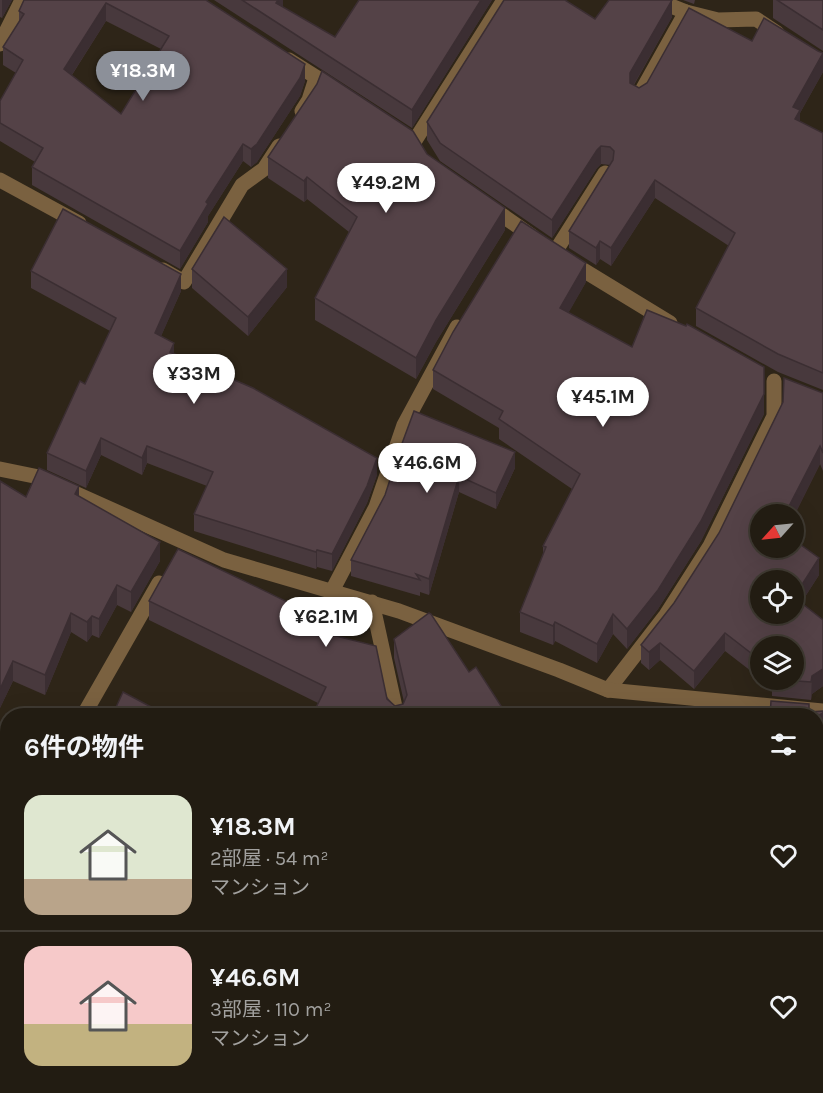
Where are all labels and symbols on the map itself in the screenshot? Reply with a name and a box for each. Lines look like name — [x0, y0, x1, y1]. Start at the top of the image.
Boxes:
pin: ¥18.3M — [94, 51, 192, 102]
pin: ¥49.2M — [337, 163, 435, 214]
pin: ¥33M — [158, 354, 230, 405]
pin: ¥45.1M — [554, 377, 652, 428]
pin: ¥46.6M — [378, 443, 476, 494]
north arrow — [750, 504, 804, 558]
pin: ¥62.1M — [277, 597, 375, 648]

